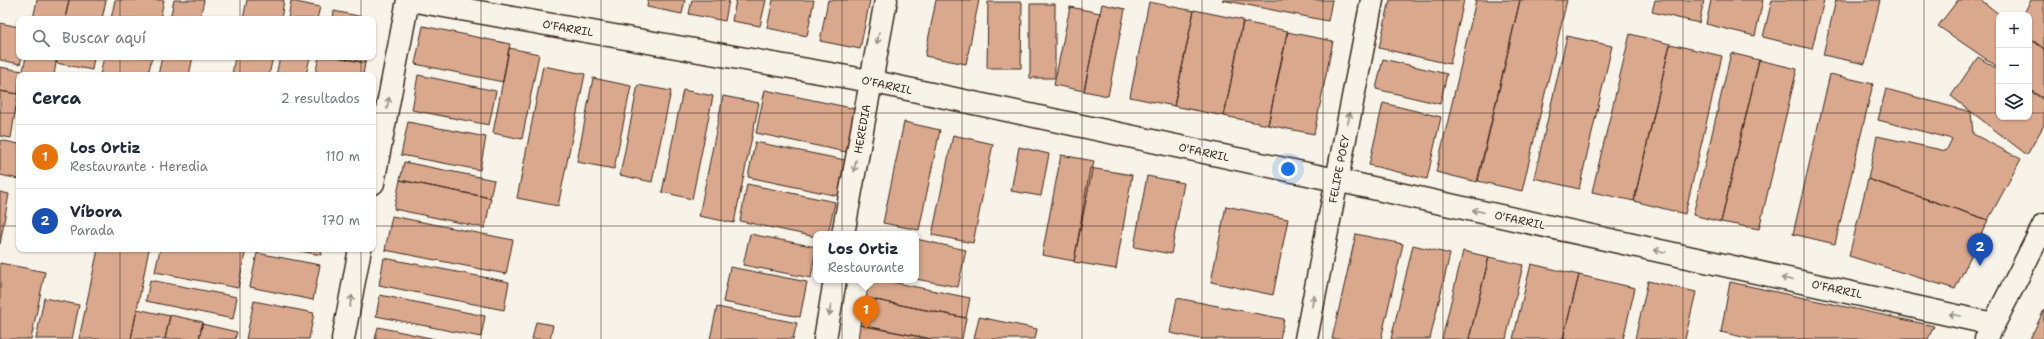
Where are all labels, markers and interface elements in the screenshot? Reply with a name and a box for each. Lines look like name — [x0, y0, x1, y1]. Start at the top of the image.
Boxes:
map controls — [1996, 12, 2032, 120]
button: + — [1996, 12, 2032, 48]
search box — [16, 16, 376, 60]
street label: O'FARRIL — [541, 17, 595, 40]
icon: search — [30, 27, 52, 49]
text: Buscar aquí — [62, 28, 146, 48]
one-way arrow — [874, 31, 882, 44]
button: − — [1996, 48, 2032, 84]
street label: O'FARRIL — [860, 73, 914, 98]
button: layers — [1996, 84, 2032, 120]
text: Cerca — [32, 87, 81, 109]
text: 2 resultados — [281, 90, 360, 107]
one-way arrow — [384, 97, 392, 110]
street label: HEREDIA — [851, 103, 874, 155]
one-way arrow — [1345, 112, 1353, 125]
street label: FELIPE POEY — [1326, 133, 1354, 204]
text: Los Ortiz — [70, 138, 141, 158]
street label: O'FARRIL — [1177, 140, 1231, 165]
text: 1 — [42, 148, 48, 165]
text: 110 m — [325, 148, 360, 165]
text: Restaurante · Heredia — [70, 158, 208, 175]
one-way arrow — [851, 159, 859, 172]
your location — [1278, 159, 1298, 179]
text: Víbora — [70, 202, 122, 222]
one-way arrow — [1472, 207, 1485, 215]
street label: O'FARRIL — [1493, 208, 1547, 233]
text: 2 — [40, 212, 50, 229]
text: 170 m — [322, 212, 360, 229]
text: Parada — [70, 222, 114, 239]
popup — [813, 231, 919, 283]
pin: 2 — [1967, 233, 1993, 266]
text: Los Ortiz — [828, 239, 899, 259]
one-way arrow — [1653, 246, 1666, 254]
text: Restaurante — [828, 259, 904, 276]
one-way arrow — [1780, 274, 1793, 282]
street label: O'FARRIL — [1810, 277, 1864, 302]
one-way arrow — [347, 295, 355, 308]
one-way arrow — [1310, 295, 1318, 308]
pin: 1 — [853, 296, 879, 329]
one-way arrow — [826, 303, 834, 316]
one-way arrow — [1949, 311, 1962, 319]

